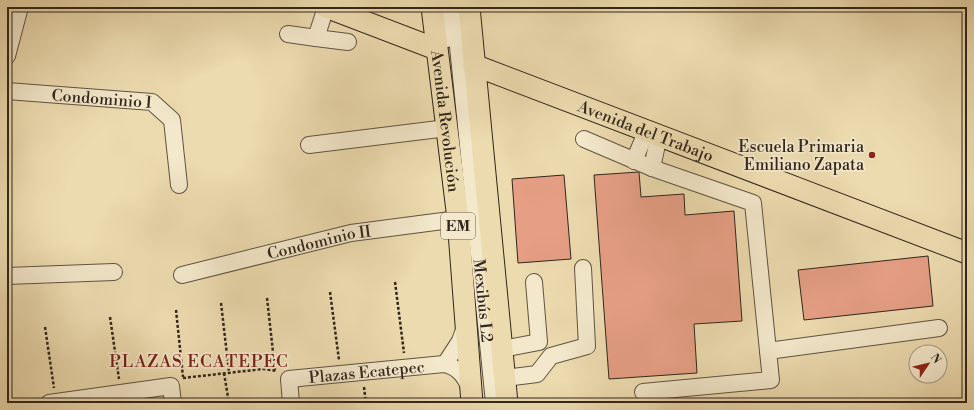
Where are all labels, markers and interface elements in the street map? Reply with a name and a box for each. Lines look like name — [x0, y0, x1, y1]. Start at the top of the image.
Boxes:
street label: Avenida Revolución — [426, 48, 464, 194]
street label: Condominio I — [51, 85, 152, 113]
street label: Avenida del Trabajo — [574, 96, 716, 166]
place label: Escuela Primaria Emiliano Zapata — [738, 137, 865, 175]
marker: Escuela Primaria Emiliano Zapata — [867, 150, 877, 160]
road number: EM — [441, 213, 475, 239]
street label: Condominio II — [265, 221, 372, 264]
street label: Mexibús L2 — [468, 258, 497, 343]
north arrow — [908, 344, 948, 384]
district label: PLAZAS ECATEPEC — [109, 351, 289, 373]
text: N — [927, 351, 944, 367]
street label: Plazas Ecatepec — [308, 357, 425, 388]

